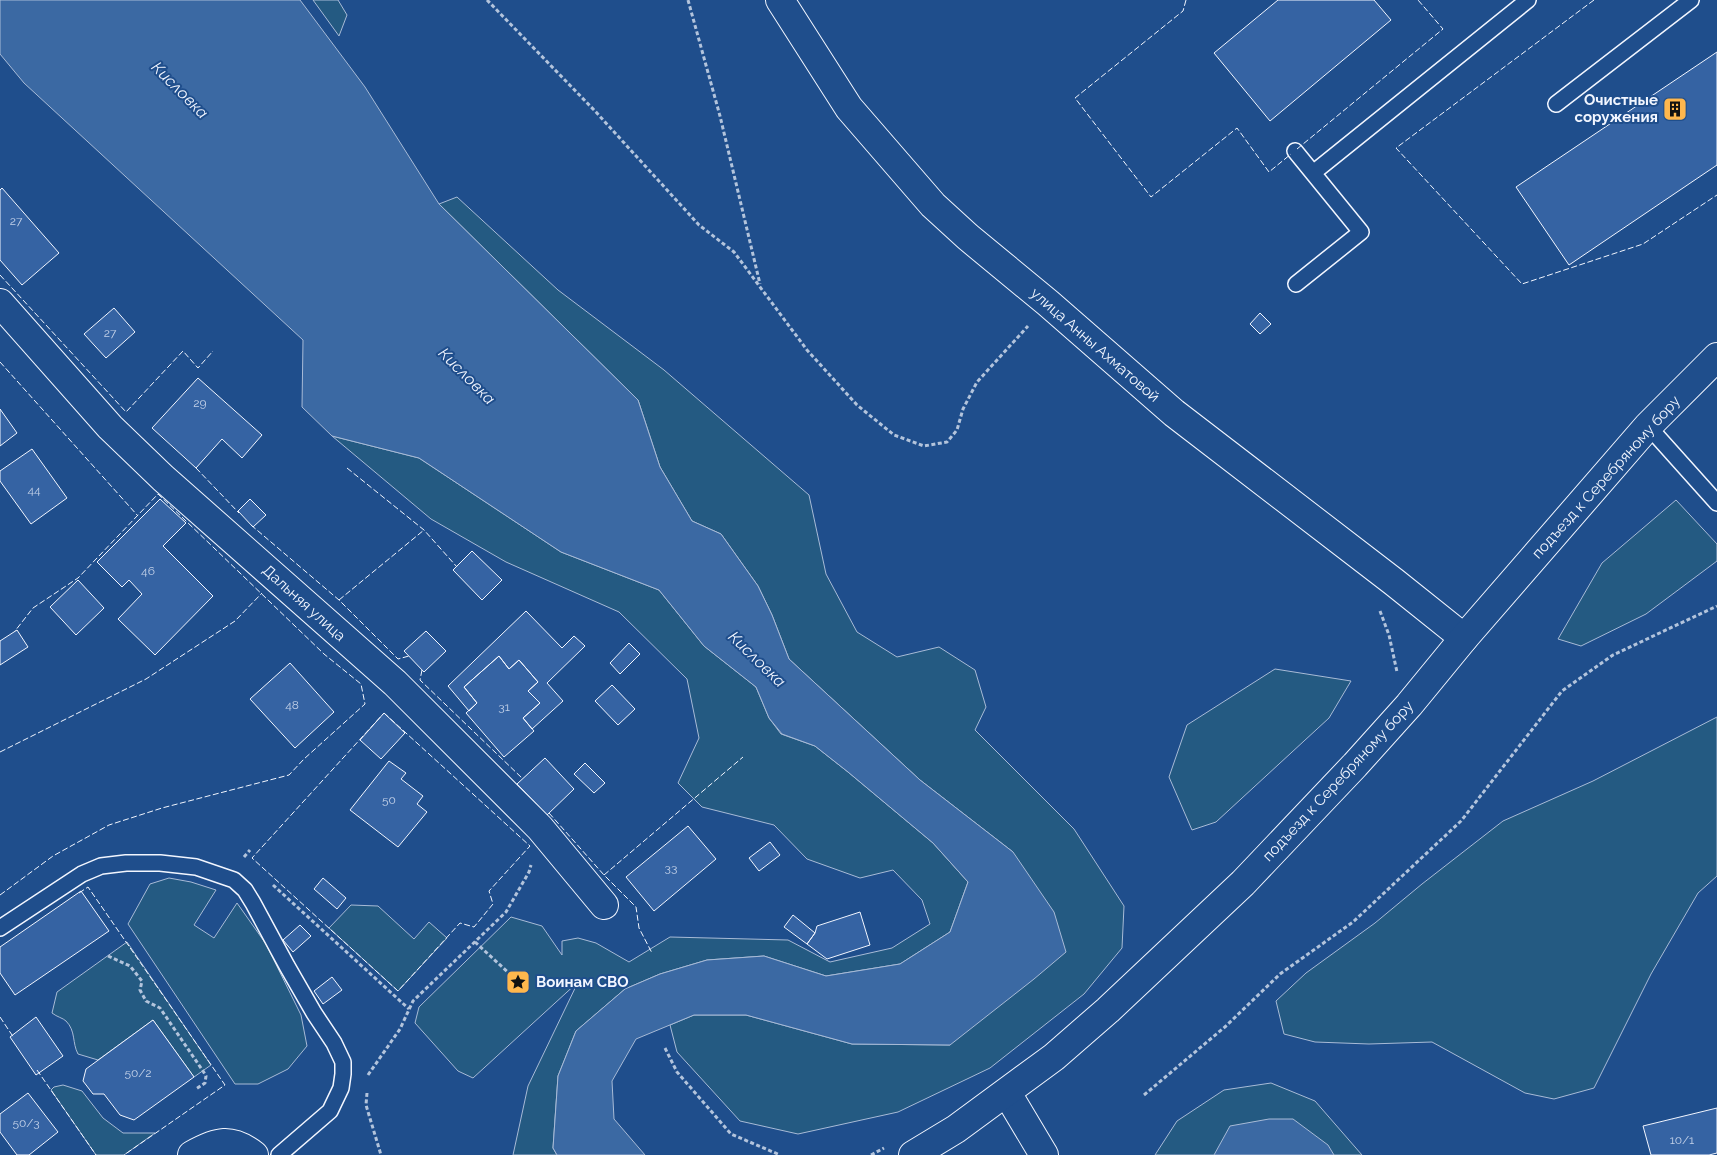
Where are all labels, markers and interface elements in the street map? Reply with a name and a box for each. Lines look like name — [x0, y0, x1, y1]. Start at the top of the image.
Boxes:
water label: Кисловка — [148, 58, 213, 123]
place label: Очистные соружения — [1575, 91, 1658, 126]
building icon: Очистные соружения — [1662, 96, 1688, 122]
house number: 27 — [10, 214, 23, 228]
street label: улица Анны Ахматовой — [1027, 284, 1163, 406]
house number: 27 — [104, 326, 117, 340]
water label: Кисловка — [435, 344, 500, 409]
street label: подъезд к Серебряному бору — [1528, 392, 1684, 562]
house number: 29 — [193, 396, 207, 410]
house number: 44 — [27, 483, 41, 497]
street label: Дальняя улица — [259, 561, 349, 645]
house number: 46 — [141, 564, 155, 578]
water label: Кисловка — [724, 627, 790, 691]
street label: подъезд к Серебряному бору — [1259, 697, 1417, 865]
house number: 48 — [285, 698, 299, 712]
house number: 31 — [498, 700, 510, 714]
house number: 50 — [382, 793, 396, 807]
house number: 33 — [665, 861, 677, 875]
place icon: Воинам СВО — [505, 969, 531, 995]
place label: Воинам СВО — [536, 973, 629, 991]
house number: 50/2 — [124, 1066, 152, 1080]
house number: 50/3 — [12, 1116, 40, 1130]
house number: 10/1 — [1670, 1133, 1694, 1147]

